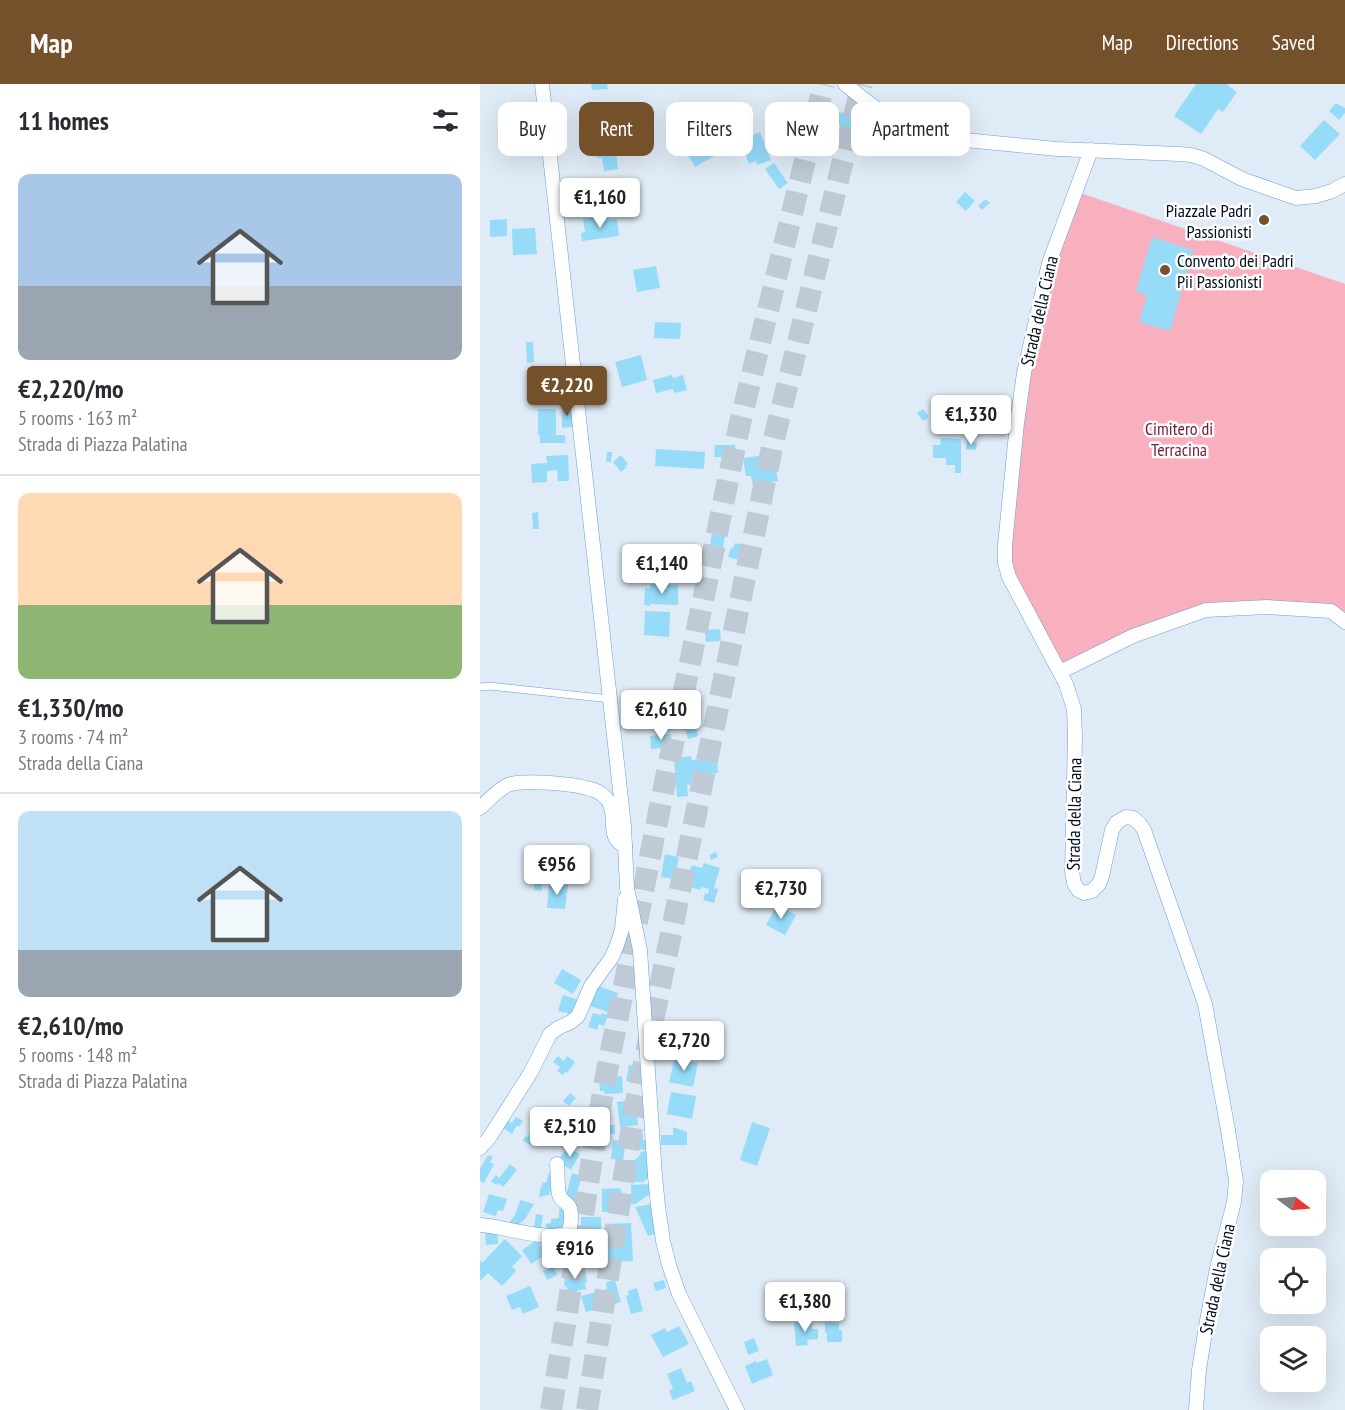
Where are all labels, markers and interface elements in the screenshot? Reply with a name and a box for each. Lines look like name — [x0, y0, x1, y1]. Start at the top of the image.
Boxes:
text: Map — [30, 24, 73, 61]
text: Map — [1102, 29, 1133, 56]
text: Directions — [1166, 29, 1239, 56]
text: Saved — [1272, 29, 1315, 56]
chip: Buy — [498, 102, 567, 156]
chip: Rent — [579, 102, 654, 156]
chip: Filters — [666, 102, 753, 156]
chip: New — [765, 102, 839, 156]
chip: Apartment — [851, 102, 970, 156]
text: 11 homes — [18, 104, 109, 137]
icon: filters — [429, 104, 462, 137]
pin: €1,160 — [551, 178, 649, 229]
text: €1,160 — [574, 184, 626, 210]
place label: Piazzale Padri Passionisti — [1166, 199, 1252, 243]
icon: home — [186, 213, 294, 321]
marker: Piazzale Padri Passionisti — [1257, 213, 1271, 227]
place label: Convento dei Padri Pii Passionisti — [1177, 249, 1294, 293]
street label: Strada della Ciana — [1015, 254, 1063, 368]
marker: Convento dei Padri Pii Passionisti — [1158, 263, 1172, 277]
pin: €2,220 — [518, 366, 616, 417]
text: €2,220/mo — [18, 372, 124, 405]
text: €2,220 — [541, 372, 593, 398]
pin: €1,330 — [922, 395, 1020, 446]
text: €1,330 — [945, 401, 997, 427]
text: 5 rooms · 163 m² — [18, 405, 137, 431]
park label: Cimitero di Terracina — [1145, 417, 1213, 461]
text: Strada di Piazza Palatina — [18, 431, 187, 457]
icon: home — [186, 532, 294, 640]
pin: €1,140 — [613, 544, 711, 595]
text: €1,140 — [636, 550, 688, 576]
pin: €2,610 — [612, 690, 710, 741]
text: €1,330/mo — [18, 691, 124, 724]
text: €2,610 — [635, 696, 687, 722]
text: 3 rooms · 74 m² — [18, 724, 128, 750]
text: Strada della Ciana — [18, 750, 143, 776]
street label: Strada della Ciana — [1062, 757, 1086, 871]
pin: €956 — [521, 845, 593, 896]
icon: home — [186, 850, 294, 958]
text: €956 — [538, 851, 576, 877]
pin: €2,730 — [732, 869, 830, 920]
text: €2,730 — [755, 875, 807, 901]
text: €2,610/mo — [18, 1009, 124, 1042]
pin: €2,720 — [635, 1021, 733, 1072]
text: €2,720 — [658, 1027, 710, 1053]
text: 5 rooms · 148 m² — [18, 1042, 137, 1068]
text: Strada di Piazza Palatina — [18, 1068, 187, 1094]
pin: €2,510 — [521, 1107, 619, 1158]
text: €2,510 — [544, 1113, 596, 1139]
north arrow — [1260, 1170, 1326, 1236]
map controls — [1260, 1170, 1326, 1392]
street label: Strada della Ciana — [1194, 1221, 1240, 1337]
pin: €916 — [539, 1229, 611, 1280]
text: €916 — [556, 1235, 594, 1261]
button: locate — [1260, 1248, 1326, 1314]
pin: €1,380 — [756, 1282, 854, 1333]
text: €1,380 — [779, 1288, 831, 1314]
button: layers — [1260, 1326, 1326, 1392]

